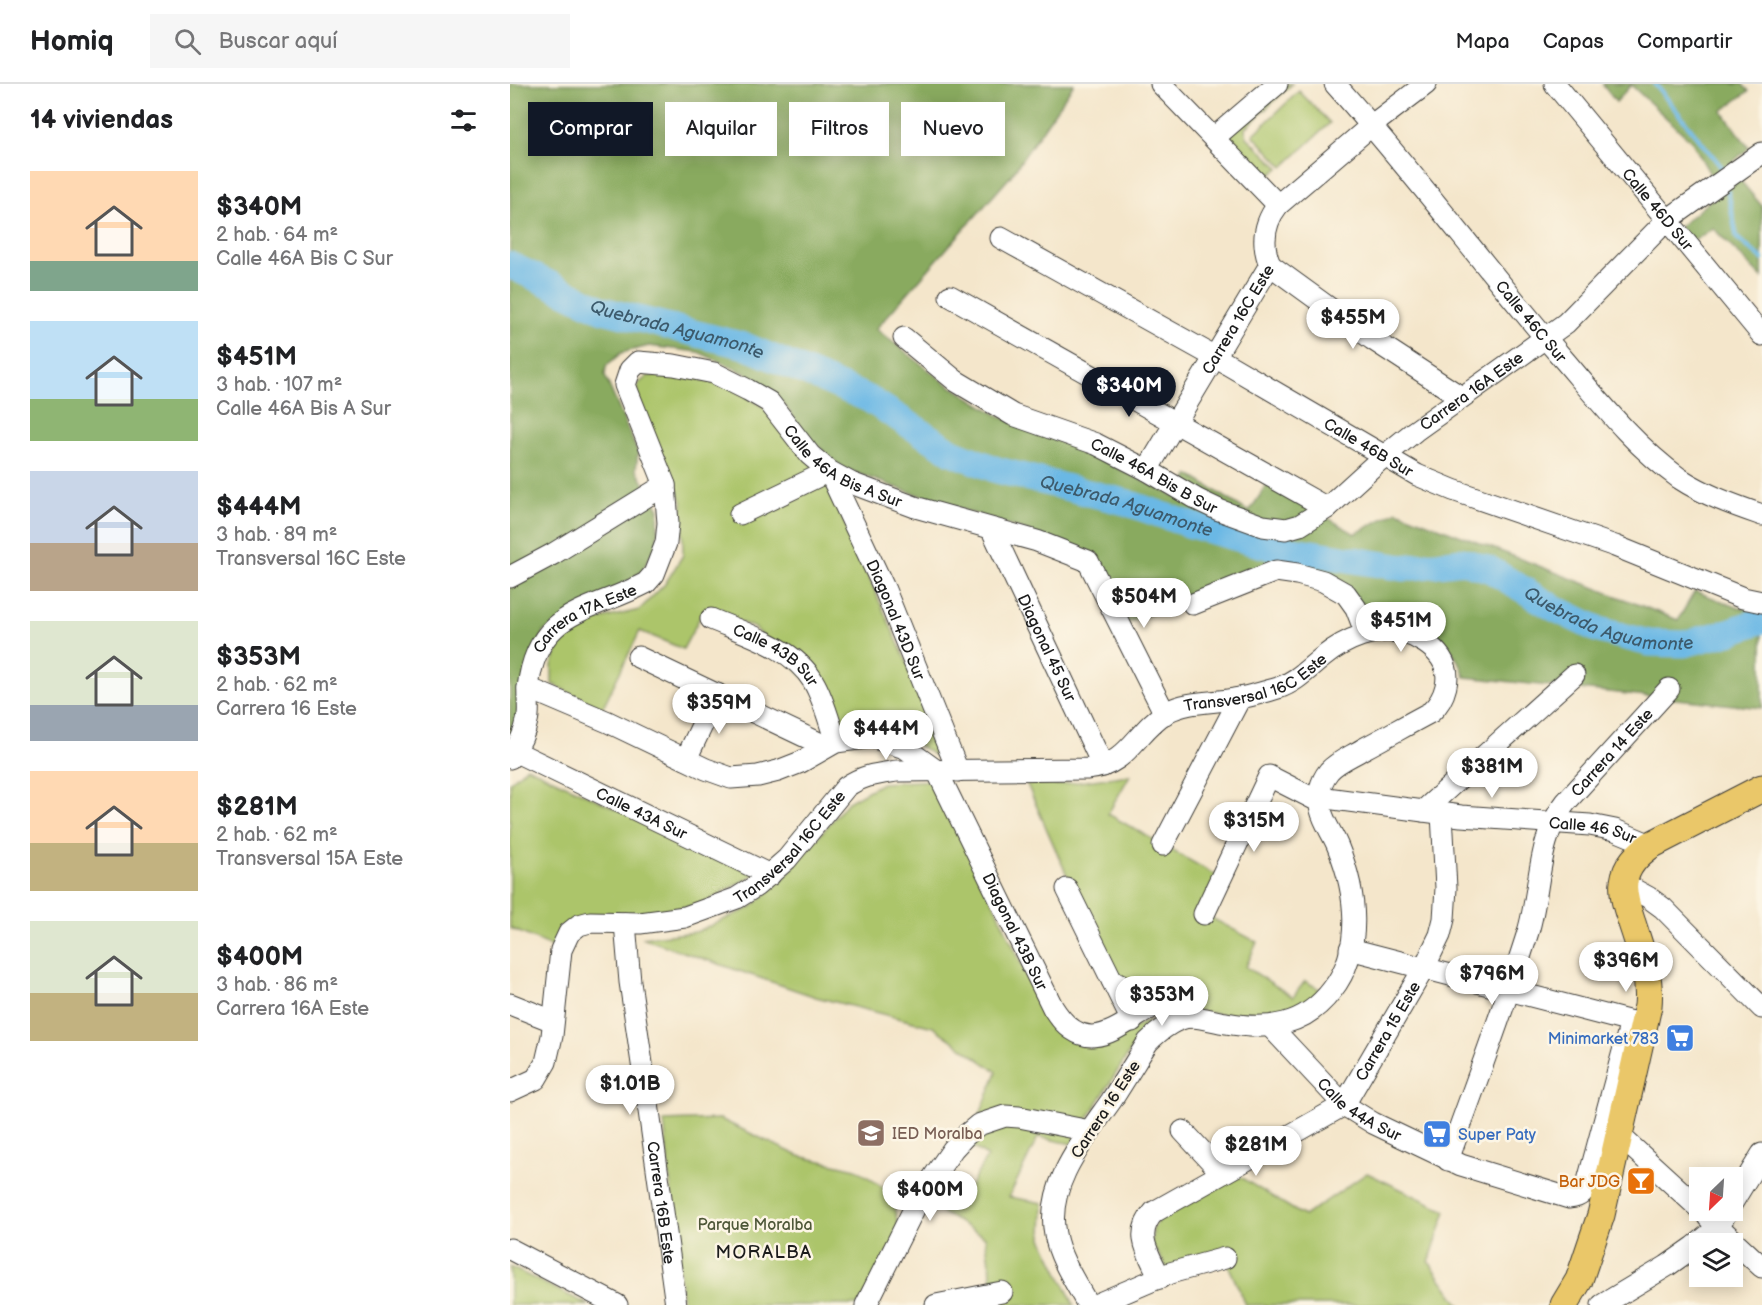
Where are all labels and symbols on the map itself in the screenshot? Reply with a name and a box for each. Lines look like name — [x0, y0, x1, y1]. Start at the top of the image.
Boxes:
street label: Calle 46D Sur — [1617, 165, 1696, 255]
street label: Carrera 16C Este — [1199, 261, 1279, 378]
street label: Calle 46C Sur — [1491, 277, 1570, 367]
water label: Quebrada Aguamonte — [587, 295, 767, 364]
pin: $455M — [1311, 299, 1395, 350]
street label: Carrera 16A Este — [1417, 348, 1528, 435]
pin: $340M — [1087, 367, 1171, 418]
street label: Calle 46B Sur — [1320, 415, 1416, 482]
street label: Calle 46A Bis A Sur — [779, 421, 905, 512]
street label: Calle 46A Bis B Sur — [1087, 435, 1220, 519]
water label: Quebrada Aguamonte — [1038, 471, 1215, 542]
street label: Diagonal 43D Sur — [861, 557, 928, 683]
pin: $504M — [1102, 578, 1186, 629]
street label: Carrera 17A Este — [530, 581, 640, 657]
water label: Quebrada Aguamonte — [1520, 582, 1696, 655]
street label: Diagonal 45 Sur — [1013, 592, 1079, 705]
pin: $451M — [1359, 602, 1443, 653]
street label: Calle 43B Sur — [730, 621, 822, 690]
street label: Transversal 16C Este — [1182, 650, 1331, 716]
pin: $359M — [677, 684, 761, 735]
street label: Carrera 14 Este — [1568, 705, 1658, 801]
pin: $444M — [844, 710, 928, 761]
pin: $381M — [1450, 748, 1534, 799]
street label: Calle 43A Sur — [592, 784, 690, 844]
street label: Transversal 16C Este — [731, 787, 850, 909]
pin: $315M — [1212, 802, 1296, 853]
street label: Calle 46 Sur — [1548, 814, 1639, 849]
street label: Diagonal 43B Sur — [978, 870, 1051, 994]
pin: $396M — [1584, 942, 1668, 993]
pin: $796M — [1450, 955, 1534, 1006]
pin: $353M — [1120, 976, 1204, 1027]
street label: Carrera 15 Este — [1352, 978, 1425, 1085]
supermarket icon: Minimarket 783 — [1664, 1022, 1696, 1054]
place label: Minimarket 783 — [1548, 1030, 1659, 1049]
street label: Carrera 16 Este — [1068, 1057, 1145, 1162]
pin: $1.01B — [581, 1065, 679, 1116]
street label: Calle 44A Sur — [1312, 1074, 1404, 1146]
school or university icon: IED Moralba — [855, 1117, 887, 1149]
supermarket icon: Super Paty — [1421, 1118, 1453, 1150]
place label: IED Moralba — [892, 1125, 983, 1144]
pin: $281M — [1214, 1126, 1298, 1177]
place label: Super Paty — [1458, 1126, 1537, 1145]
street label: Carrera 16B Este — [642, 1140, 678, 1266]
bar icon: Bar JDG — [1625, 1165, 1657, 1197]
north arrow — [1689, 1167, 1743, 1221]
pin: $400M — [888, 1171, 972, 1222]
place label: Bar JDG — [1559, 1173, 1620, 1192]
park label: Parque Moralba — [697, 1216, 813, 1235]
district label: MORALBA — [715, 1242, 813, 1263]

